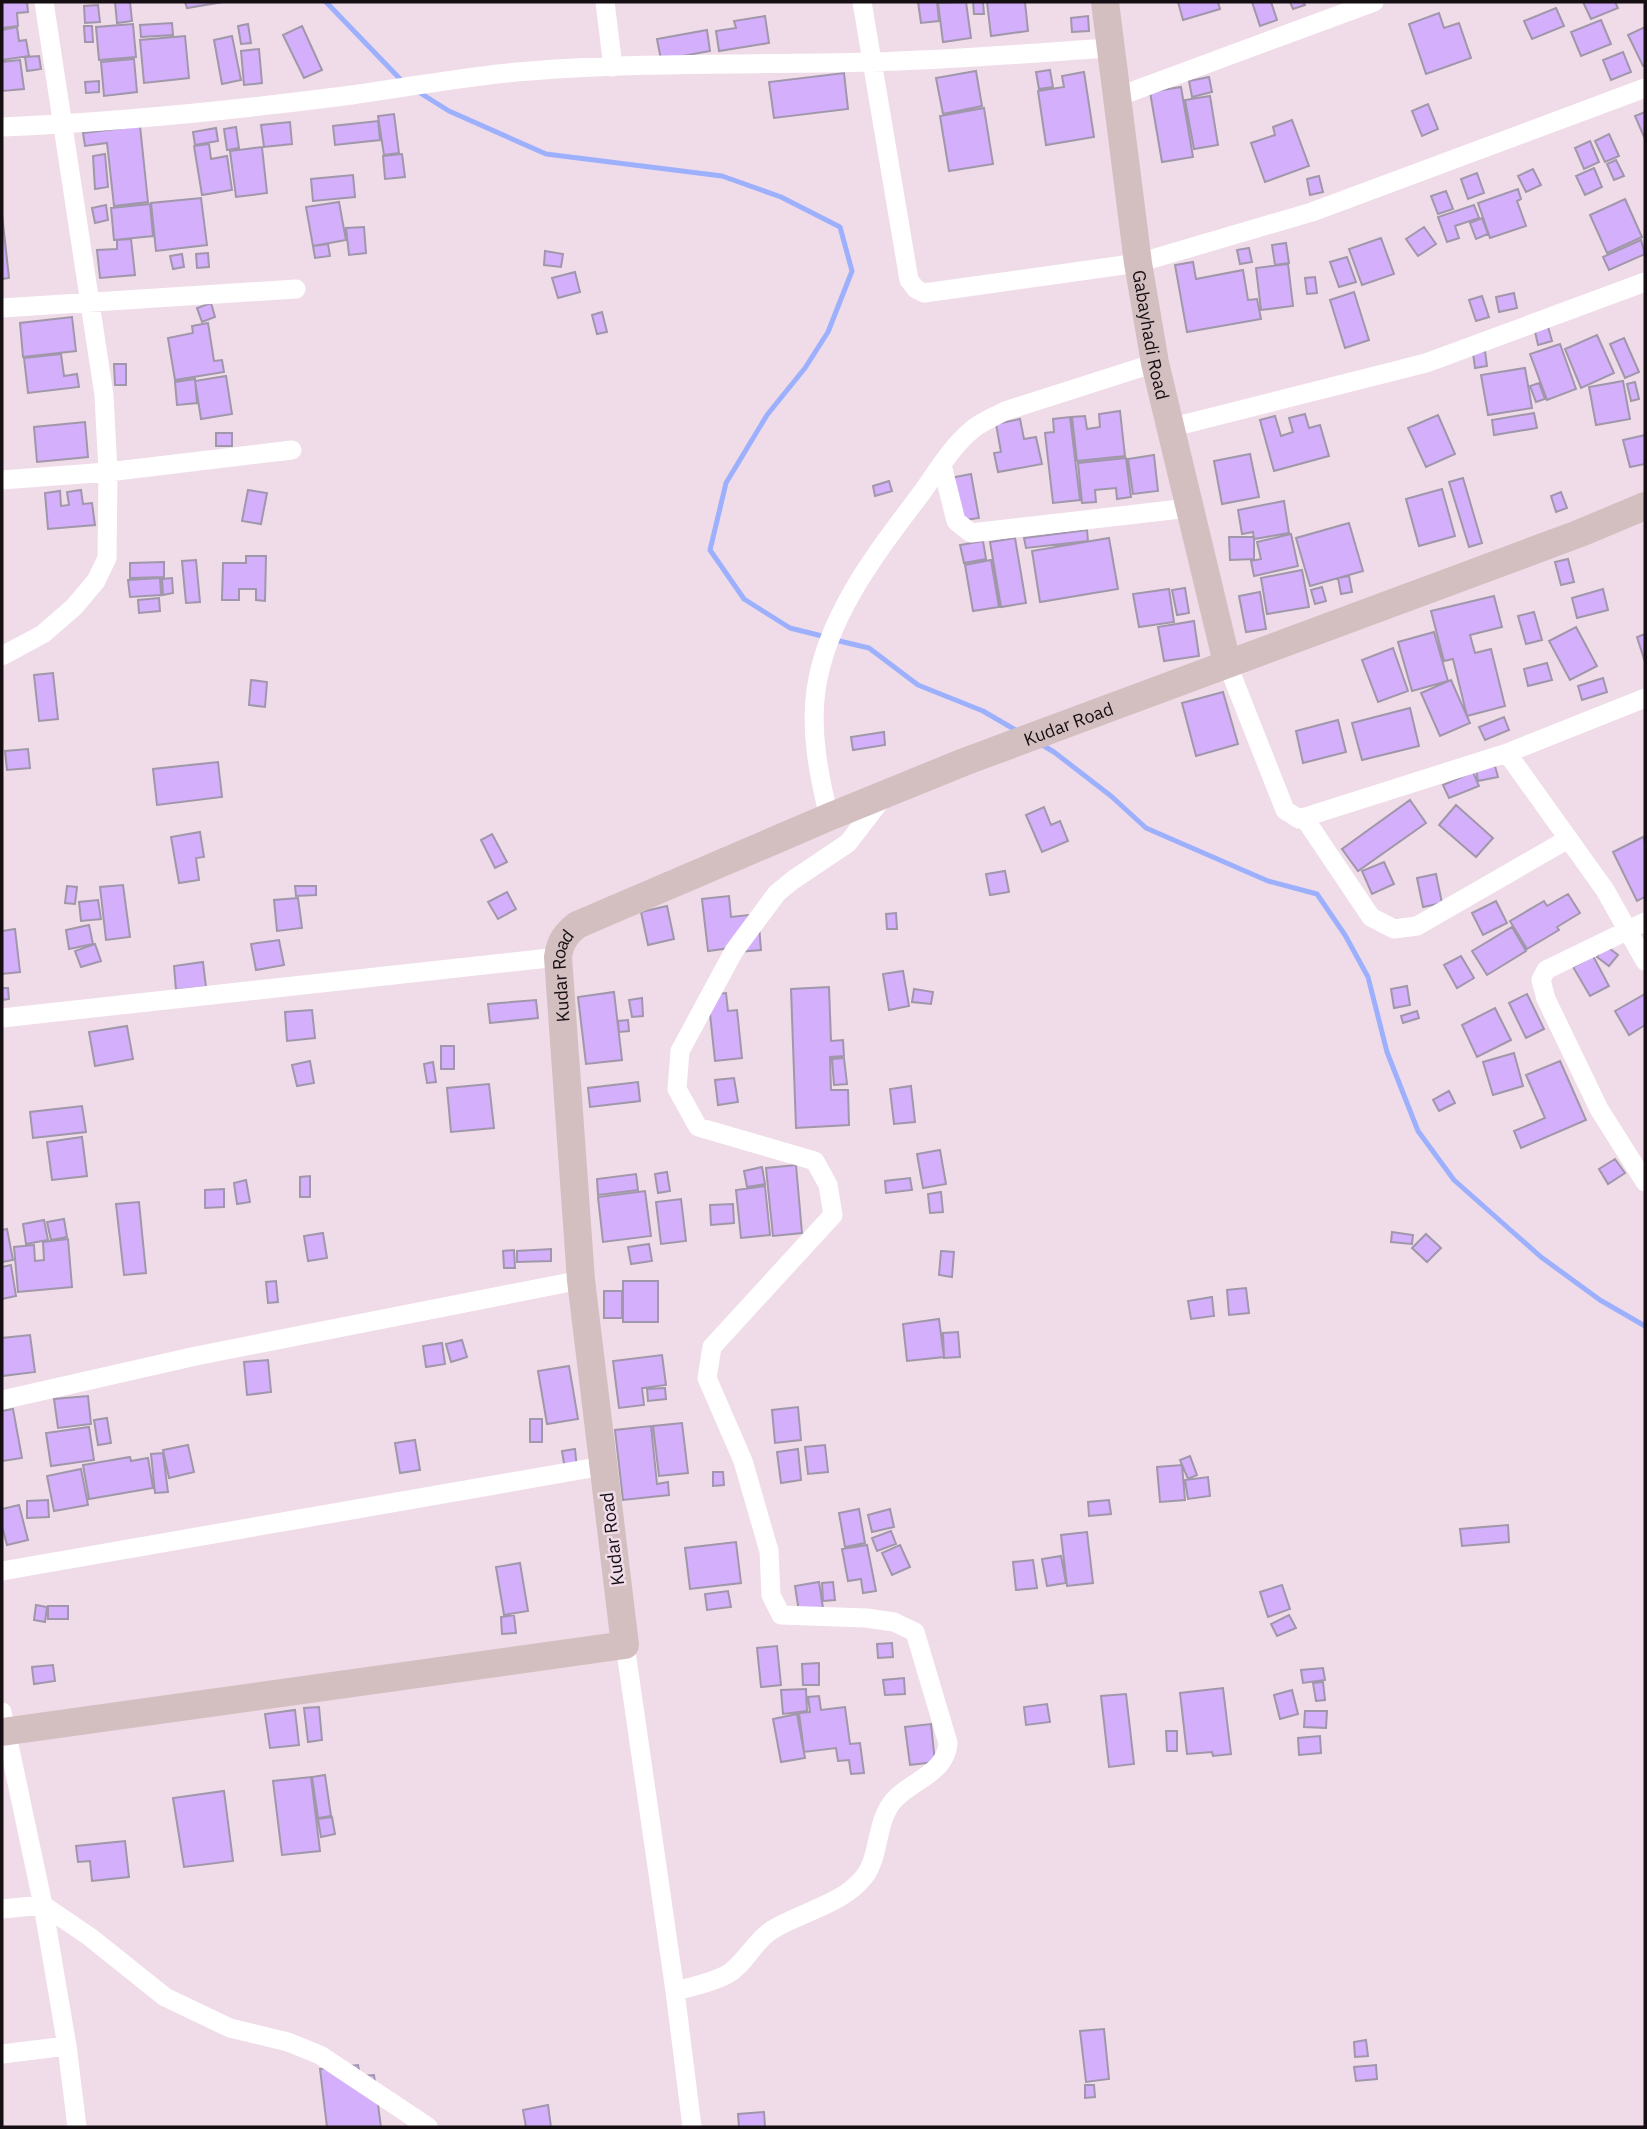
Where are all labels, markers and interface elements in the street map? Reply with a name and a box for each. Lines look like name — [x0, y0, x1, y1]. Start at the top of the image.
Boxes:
street label: Gabayhadi Road — [1128, 268, 1175, 402]
street label: Kudar Road — [1020, 696, 1116, 750]
street label: Kudar Road — [546, 924, 578, 1023]
street label: Kudar Road — [595, 1491, 629, 1587]

